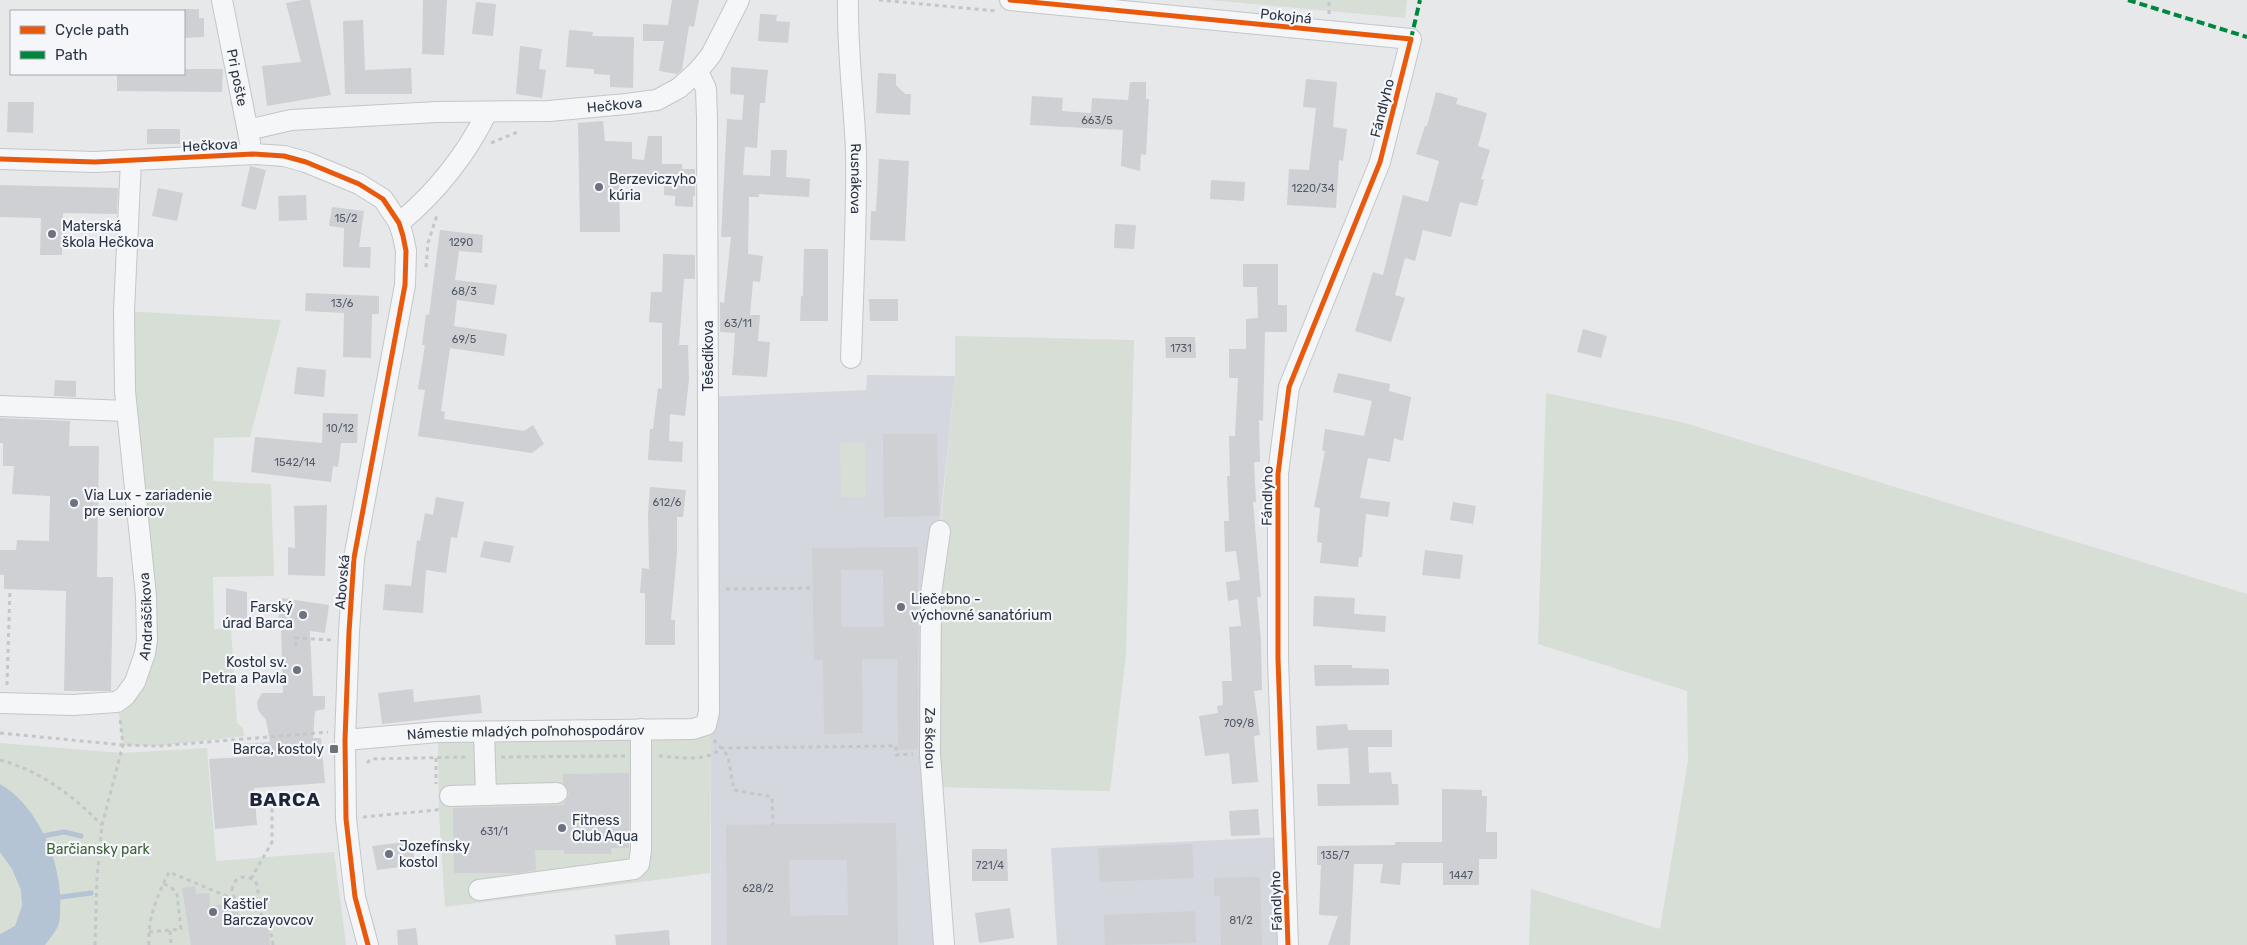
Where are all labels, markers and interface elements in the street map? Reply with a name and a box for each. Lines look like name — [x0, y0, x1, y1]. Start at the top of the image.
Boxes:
street label: Pokojná — [1259, 5, 1313, 28]
legend — [10, 10, 185, 75]
text: Cycle path — [55, 21, 129, 39]
text: Path — [55, 46, 88, 64]
street label: Pri pošte — [223, 47, 251, 108]
street label: Fándlyho — [1367, 77, 1398, 139]
street label: Hečkova — [586, 94, 643, 117]
house number: 663/5 — [1081, 114, 1113, 127]
street label: Hečkova — [182, 136, 238, 155]
street label: Rusnákova — [847, 143, 864, 214]
place label: Berzeviczyho kúria — [609, 171, 696, 204]
marker: Berzeviczyho kúria — [593, 181, 605, 193]
house number: 1220/34 — [1291, 182, 1335, 195]
house number: 15/2 — [335, 212, 357, 225]
place label: Materská škola Hečkova — [62, 218, 154, 251]
marker: Materská škola Hečkova — [46, 228, 58, 240]
house number: 1290 — [449, 236, 473, 249]
house number: 68/3 — [451, 285, 477, 298]
house number: 13/6 — [331, 297, 354, 310]
house number: 63/11 — [724, 317, 752, 330]
street label: Tešedíkova — [700, 320, 717, 392]
house number: 69/5 — [452, 333, 477, 346]
house number: 1731 — [1170, 342, 1192, 355]
house number: 10/12 — [326, 422, 354, 435]
house number: 1542/14 — [274, 456, 316, 469]
street label: Fándlyho — [1258, 466, 1277, 526]
place label: Via Lux - zariadenie pre seniorov — [84, 487, 212, 520]
house number: 612/6 — [653, 496, 682, 509]
marker: Via Lux - zariadenie pre seniorov — [68, 497, 80, 509]
street label: Abovská — [332, 554, 353, 610]
street label: Andraščíkova — [135, 572, 156, 662]
place label: Liečebno - výchovné sanatórium — [911, 591, 1052, 624]
place label: Farský úrad Barca — [222, 599, 293, 632]
marker: Liečebno - výchovné sanatórium — [895, 601, 907, 613]
marker: Farský úrad Barca — [297, 609, 309, 621]
place label: Kostol sv. Petra a Pavla — [202, 654, 287, 687]
marker: Kostol sv. Petra a Pavla — [291, 664, 303, 676]
street label: Za školou — [921, 708, 939, 770]
house number: 709/8 — [1224, 717, 1254, 730]
street label: Námestie mladých poľnohospodárov — [406, 722, 645, 744]
place label: Barca, kostoly — [233, 741, 324, 758]
marker: Barca, kostoly — [328, 743, 340, 755]
district label: BARCA — [249, 788, 321, 811]
place label: Fitness Club Aqua — [572, 812, 638, 845]
marker: Fitness Club Aqua — [556, 822, 568, 834]
house number: 631/1 — [480, 825, 508, 838]
place label: Jozefínsky kostol — [399, 838, 470, 871]
park label: Barčiansky park — [46, 841, 150, 858]
marker: Jozefínsky kostol — [383, 848, 395, 860]
house number: 135/7 — [1321, 849, 1350, 862]
house number: 721/4 — [976, 859, 1004, 872]
house number: 1447 — [1449, 869, 1473, 882]
street label: Fándlyho — [1267, 871, 1286, 931]
house number: 628/2 — [742, 882, 774, 895]
place label: Kaštieľ Barczayovcov — [223, 896, 314, 929]
marker: Kaštieľ Barczayovcov — [207, 906, 219, 918]
house number: 81/2 — [1229, 914, 1253, 927]

